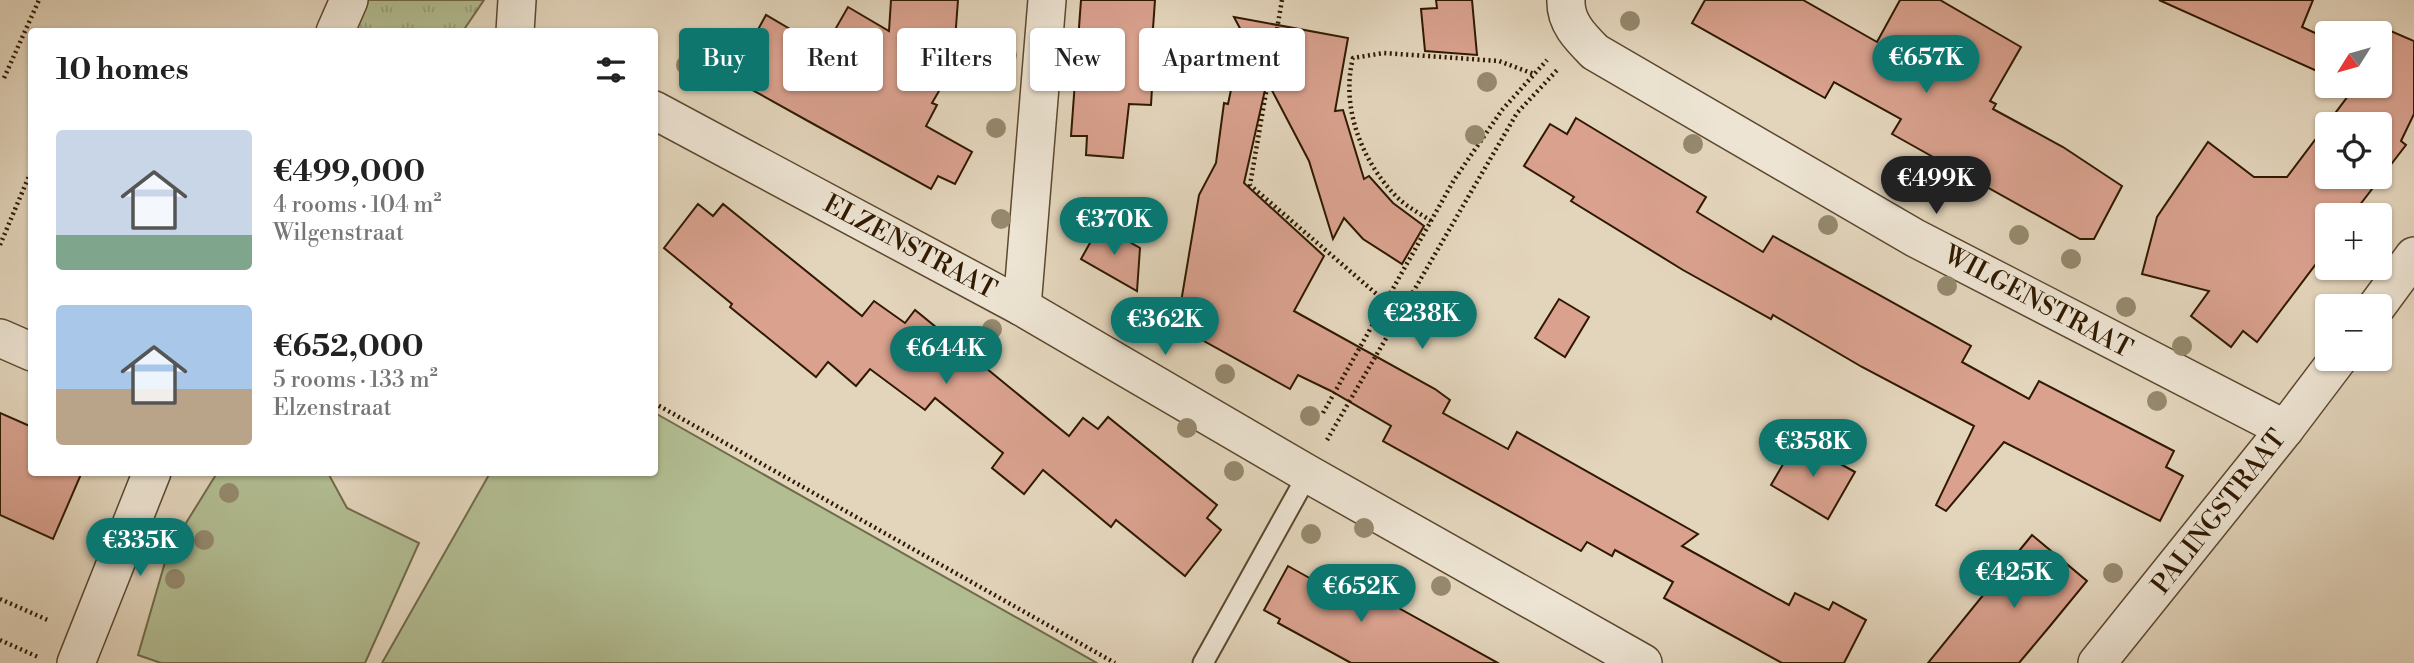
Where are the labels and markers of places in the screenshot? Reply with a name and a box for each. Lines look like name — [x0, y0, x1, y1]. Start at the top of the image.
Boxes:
pin: €657K — [1877, 36, 1975, 95]
pin: €499K — [1887, 156, 1985, 216]
pin: €370K — [1065, 198, 1163, 257]
pin: €238K — [1373, 292, 1471, 351]
pin: €362K — [1116, 298, 1214, 357]
pin: €644K — [897, 326, 995, 386]
pin: €358K — [1764, 420, 1862, 479]
pin: €335K — [91, 518, 189, 578]
pin: €425K — [1965, 550, 2063, 610]
pin: €652K — [1312, 564, 1410, 624]

